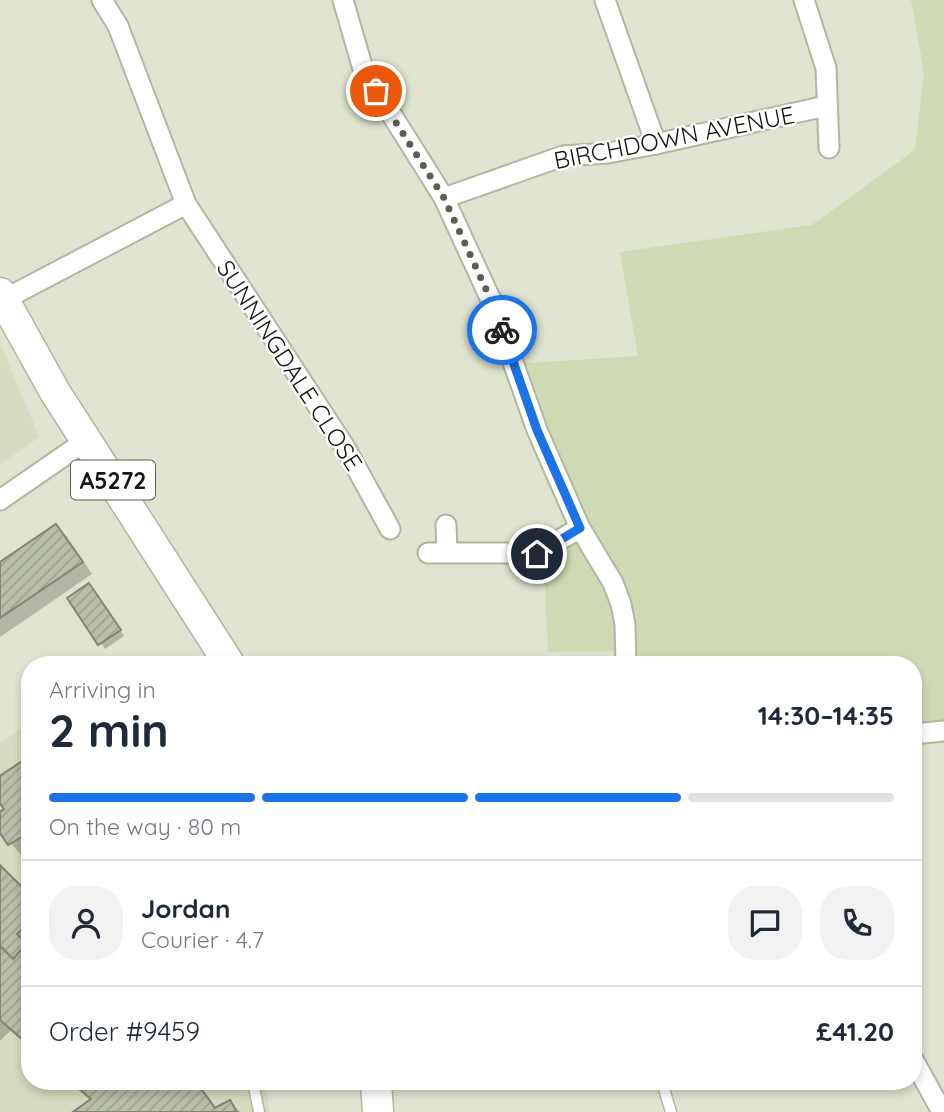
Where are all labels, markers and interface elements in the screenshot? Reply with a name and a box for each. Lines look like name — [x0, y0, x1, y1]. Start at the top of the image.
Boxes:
pin — [346, 61, 406, 121]
icon: bag — [357, 72, 395, 110]
street label: BIRCHDOWN AVENUE — [551, 99, 797, 175]
street label: SUNNINGDALE CLOSE — [211, 254, 369, 476]
courier — [467, 295, 537, 365]
icon: bike — [483, 311, 521, 349]
road number: A5272 — [71, 460, 155, 500]
pin — [507, 524, 567, 584]
icon: home — [518, 535, 556, 573]
text: Arriving in — [49, 675, 156, 704]
text: 14:30–14:35 — [758, 699, 894, 732]
text: 2 min — [49, 701, 169, 759]
text: On the way · 80 m — [49, 812, 241, 841]
button: person — [49, 886, 123, 960]
button: chat — [728, 886, 802, 960]
button: phone — [820, 886, 894, 960]
text: Jordan — [141, 892, 230, 925]
text: Courier · 4.7 — [141, 925, 264, 954]
text: Order #9459 — [49, 1015, 200, 1048]
text: £41.20 — [816, 1015, 894, 1048]

